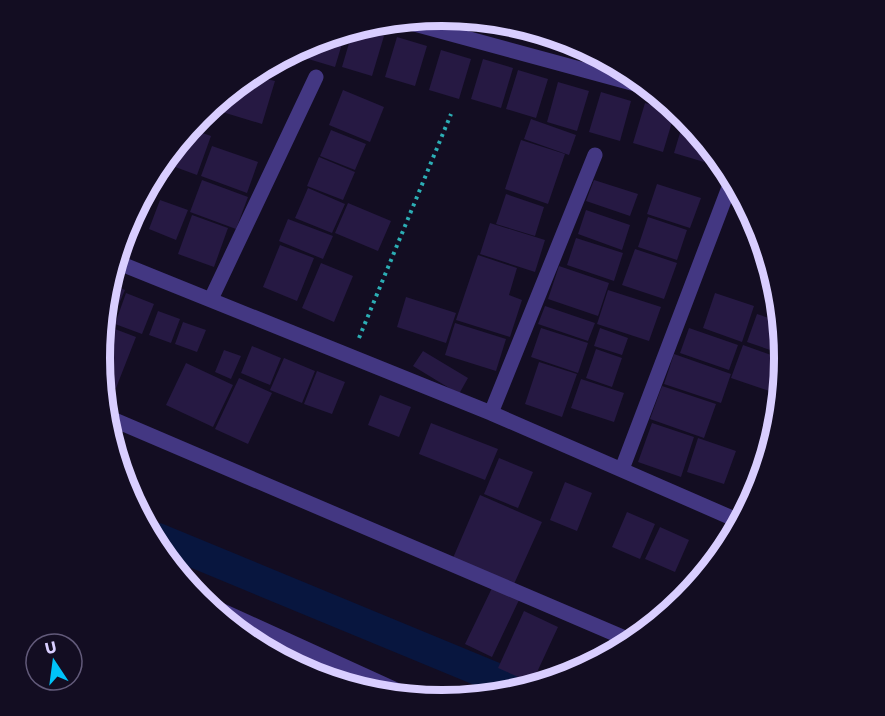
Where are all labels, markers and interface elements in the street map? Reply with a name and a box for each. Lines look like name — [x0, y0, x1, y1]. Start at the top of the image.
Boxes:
north arrow — [24, 632, 84, 692]
text: U — [43, 635, 59, 660]

